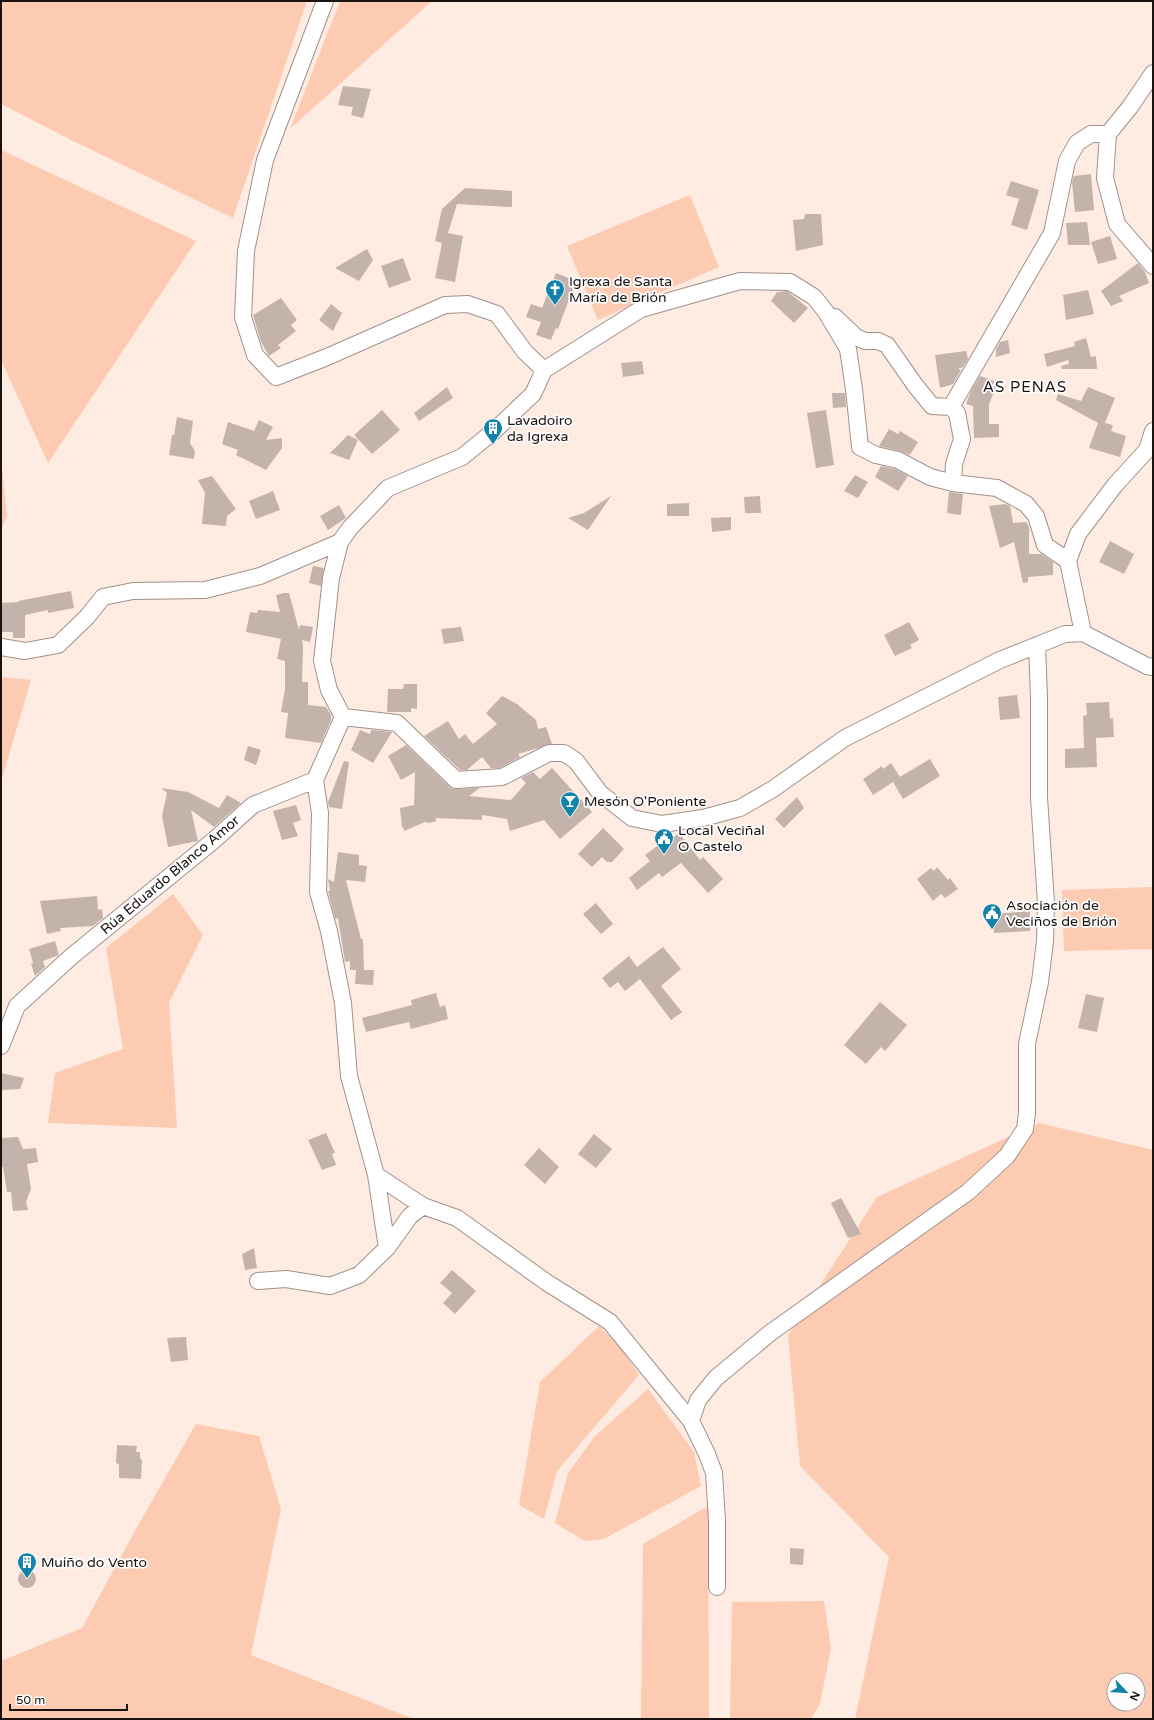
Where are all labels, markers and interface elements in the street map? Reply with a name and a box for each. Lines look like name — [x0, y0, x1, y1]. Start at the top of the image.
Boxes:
place label: Igrexa de Santa María de Brión — [569, 273, 672, 306]
church icon: Igrexa de Santa María de Brión — [544, 278, 566, 306]
district label: AS PENAS — [983, 378, 1067, 396]
place label: Lavadoiro da Igrexa — [507, 412, 573, 445]
building icon: Lavadoiro da Igrexa — [482, 417, 504, 445]
bar icon: Mesón O'Poniente — [559, 790, 581, 818]
place label: Mesón O'Poniente — [584, 793, 706, 810]
street label: Rúa Eduardo Blanco Amor — [97, 811, 243, 938]
place label: Local Veciñal O Castelo — [678, 822, 765, 855]
public building icon: Local Veciñal O Castelo — [653, 827, 675, 855]
place label: Asociación de Veciños de Brión — [1006, 897, 1117, 930]
public building icon: Asociación de Veciños de Brión — [981, 902, 1003, 930]
building icon: Muíño do Vento — [16, 1551, 38, 1579]
place label: Muíño do Vento — [41, 1554, 147, 1571]
north arrow — [1106, 1672, 1146, 1712]
scale bar — [10, 1686, 127, 1712]
text: N — [1127, 1689, 1142, 1703]
text: 50 m — [16, 1693, 45, 1707]

